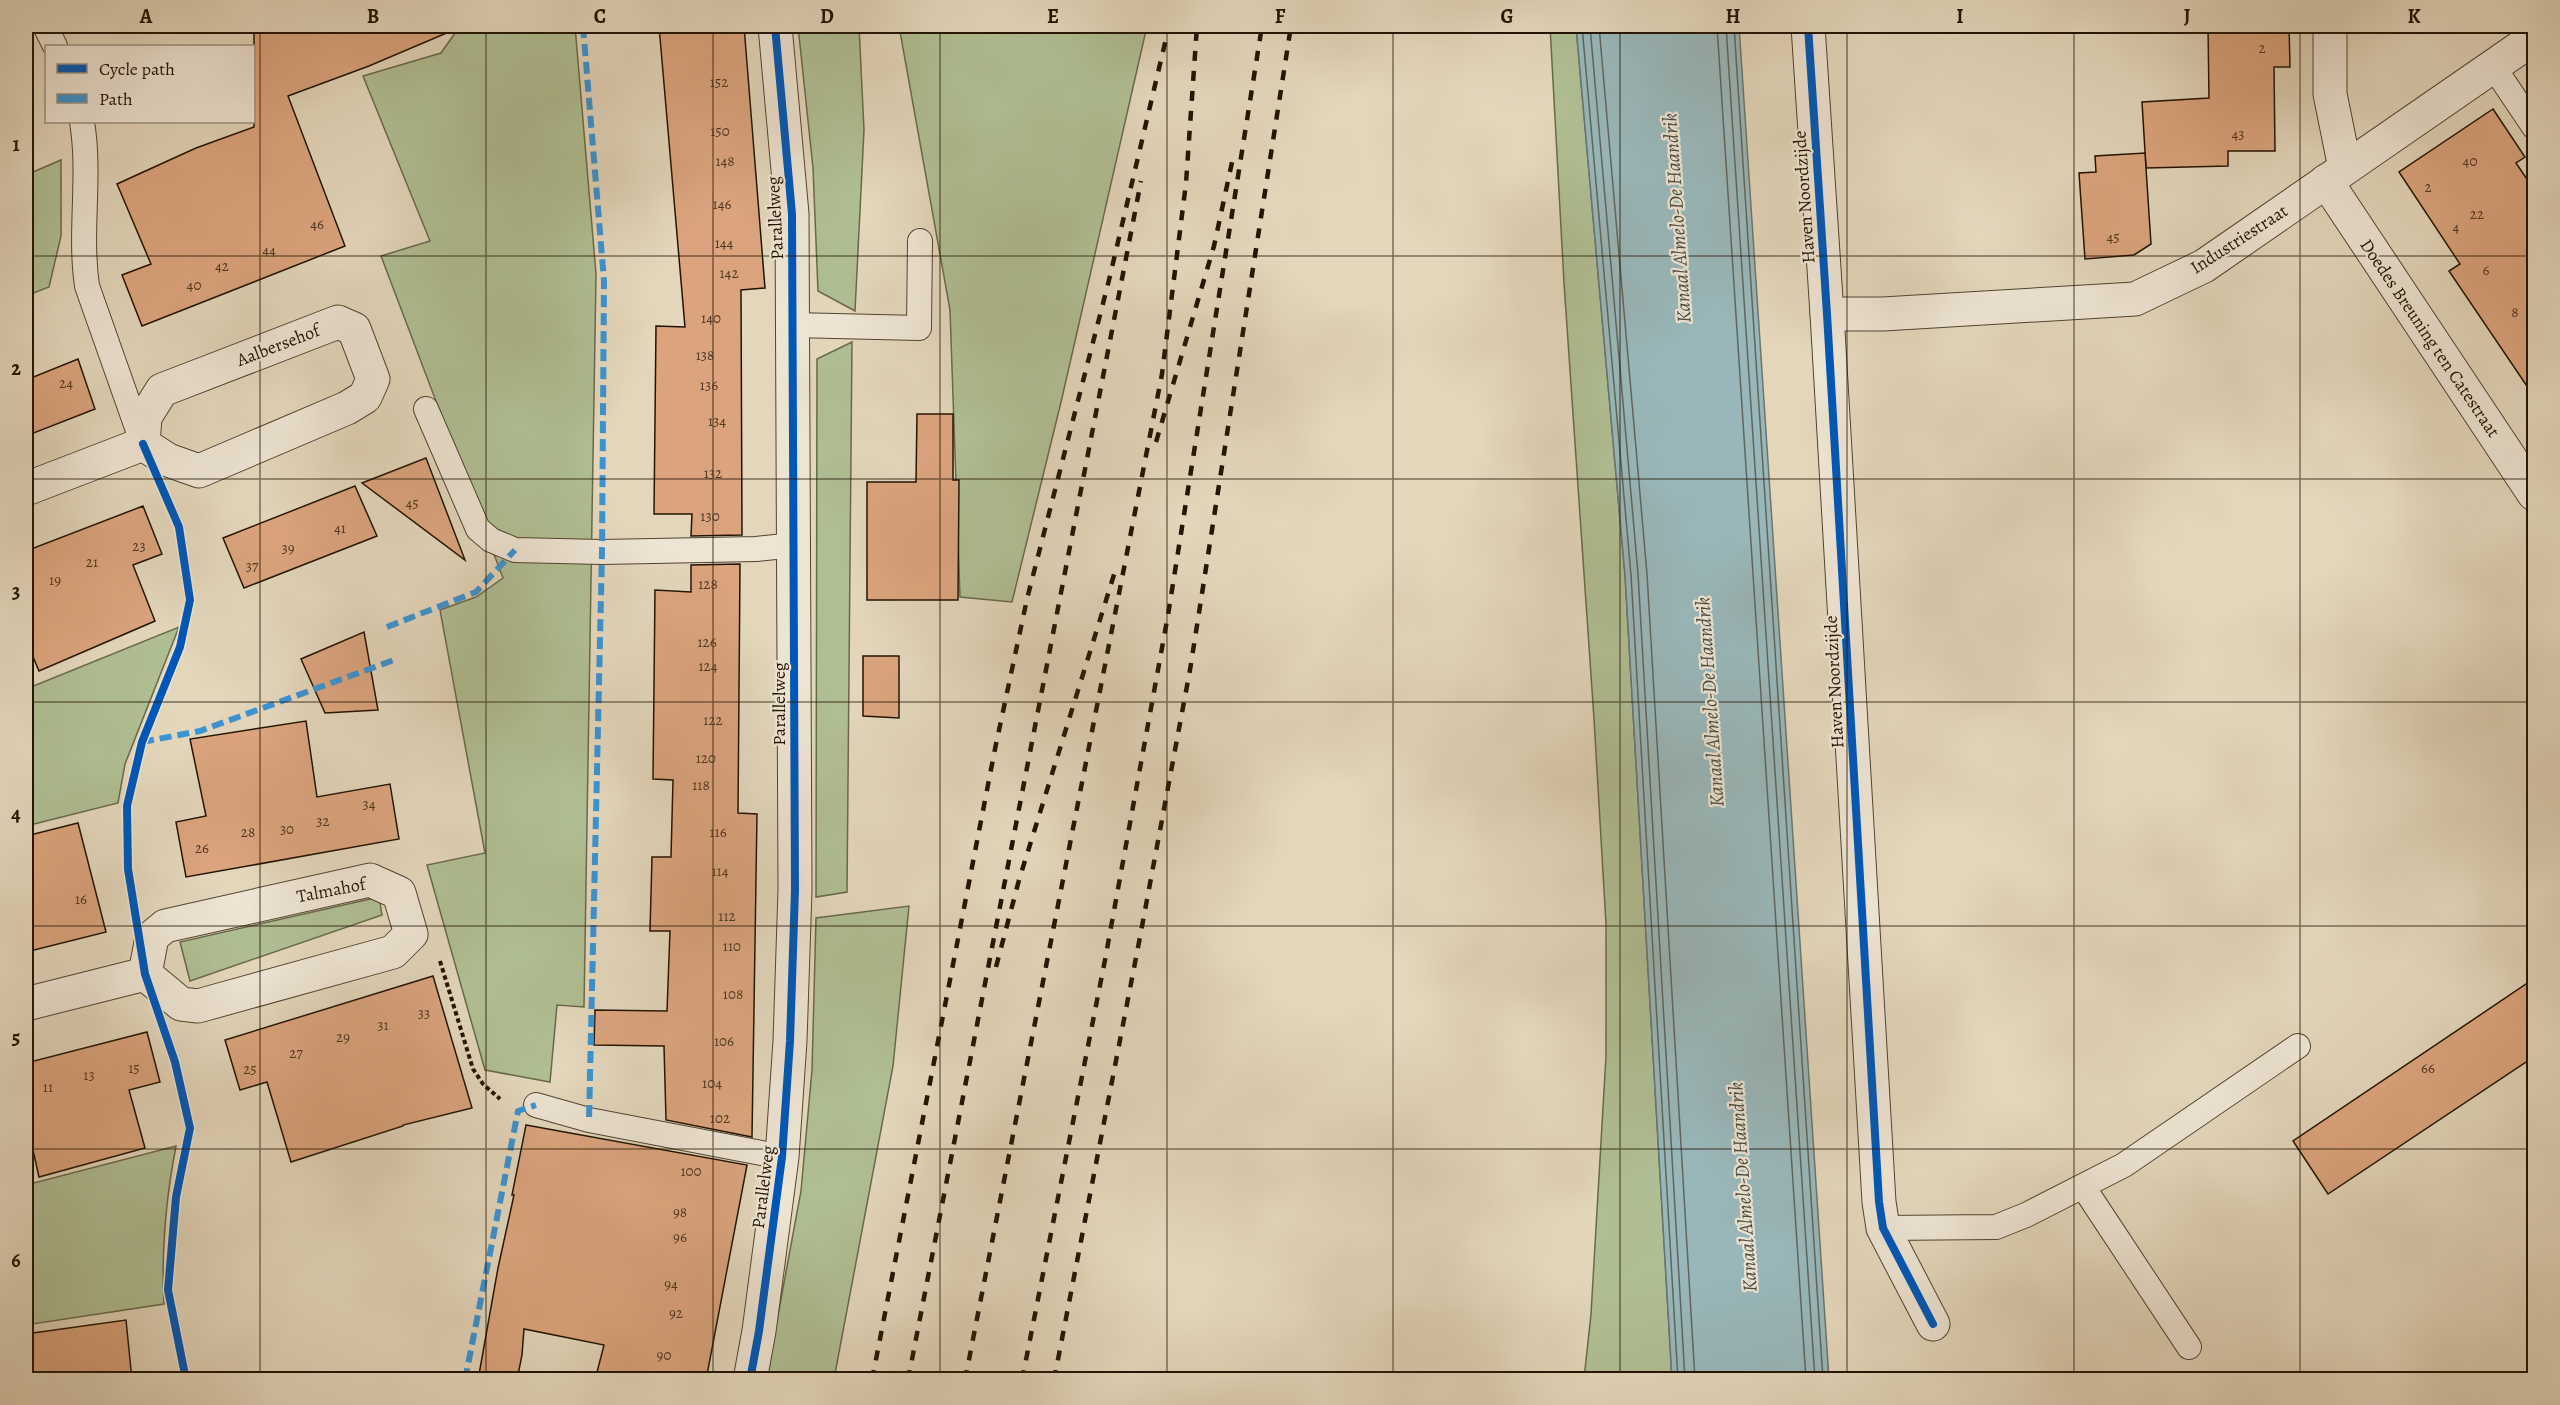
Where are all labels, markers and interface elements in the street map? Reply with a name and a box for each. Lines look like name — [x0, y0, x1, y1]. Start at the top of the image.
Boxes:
text: A — [139, 3, 153, 30]
text: B — [367, 3, 379, 30]
text: C — [594, 3, 606, 30]
text: D — [820, 3, 834, 30]
text: E — [1047, 3, 1059, 30]
text: F — [1275, 3, 1286, 30]
text: G — [1500, 3, 1514, 30]
text: H — [1726, 3, 1741, 30]
text: I — [1956, 3, 1964, 30]
text: J — [2184, 3, 2191, 30]
text: K — [2407, 3, 2421, 30]
house number: 2 — [2258, 38, 2266, 58]
legend — [45, 45, 255, 123]
text: Cycle path — [99, 57, 175, 81]
house number: 152 — [710, 72, 728, 92]
text: Path — [99, 87, 133, 111]
water label: Kanaal Almelo-De Haandrik — [1656, 112, 1698, 324]
house number: 150 — [710, 121, 730, 141]
house number: 43 — [2231, 124, 2245, 144]
street label: Haven Noordzijde — [1787, 130, 1821, 264]
text: 1 — [12, 131, 20, 158]
house number: 148 — [715, 151, 735, 171]
house number: 40 — [2463, 151, 2477, 171]
street label: Parallelweg — [761, 176, 789, 260]
house number: 2 — [2424, 177, 2432, 197]
house number: 146 — [713, 194, 731, 214]
street label: Industriestraat — [2186, 199, 2292, 279]
house number: 22 — [2470, 204, 2484, 224]
house number: 46 — [310, 214, 324, 234]
house number: 4 — [2453, 217, 2460, 237]
house number: 45 — [2106, 227, 2120, 247]
house number: 144 — [715, 233, 734, 253]
street label: Doedes Breuning ten Catestraat — [2355, 234, 2506, 442]
house number: 44 — [262, 240, 276, 260]
house number: 42 — [215, 256, 229, 276]
house number: 6 — [2483, 260, 2490, 280]
house number: 142 — [719, 263, 739, 283]
house number: 40 — [187, 275, 201, 295]
house number: 8 — [2511, 302, 2519, 322]
house number: 140 — [701, 308, 721, 328]
street label: Aalbersehof — [232, 317, 326, 372]
house number: 138 — [696, 345, 714, 365]
text: 2 — [11, 355, 21, 382]
house number: 24 — [59, 373, 73, 393]
house number: 136 — [700, 375, 718, 395]
house number: 134 — [708, 411, 726, 431]
house number: 132 — [704, 463, 722, 483]
house number: 45 — [405, 493, 419, 513]
house number: 130 — [700, 506, 720, 526]
house number: 41 — [334, 518, 346, 538]
house number: 23 — [132, 536, 146, 556]
house number: 39 — [281, 538, 295, 558]
house number: 21 — [86, 552, 98, 572]
house number: 37 — [246, 556, 259, 576]
house number: 19 — [49, 570, 61, 590]
house number: 128 — [698, 574, 718, 594]
text: 3 — [12, 578, 20, 605]
water label: Kanaal Almelo-De Haandrik — [1689, 596, 1731, 808]
street label: Haven Noordzijde — [1819, 615, 1849, 749]
house number: 126 — [697, 632, 717, 652]
house number: 124 — [698, 656, 718, 676]
street label: Parallelweg — [767, 662, 791, 746]
house number: 122 — [703, 710, 723, 730]
house number: 120 — [696, 748, 716, 768]
house number: 118 — [692, 775, 710, 795]
house number: 34 — [362, 794, 376, 814]
text: 4 — [11, 801, 21, 828]
house number: 32 — [316, 811, 330, 831]
house number: 30 — [280, 819, 294, 839]
house number: 28 — [241, 822, 255, 842]
house number: 116 — [709, 822, 727, 842]
house number: 26 — [195, 838, 209, 858]
house number: 114 — [711, 861, 729, 881]
street label: Talmahof — [295, 871, 370, 908]
house number: 16 — [75, 889, 87, 909]
house number: 112 — [718, 906, 736, 926]
house number: 110 — [723, 936, 741, 956]
house number: 108 — [723, 984, 743, 1004]
house number: 33 — [418, 1003, 430, 1023]
house number: 31 — [377, 1015, 389, 1035]
text: 5 — [12, 1024, 20, 1051]
house number: 29 — [336, 1027, 350, 1047]
house number: 106 — [714, 1031, 734, 1051]
house number: 27 — [289, 1043, 303, 1063]
house number: 15 — [128, 1058, 140, 1078]
house number: 66 — [2421, 1058, 2435, 1078]
house number: 25 — [243, 1059, 257, 1079]
house number: 13 — [83, 1065, 95, 1085]
house number: 104 — [702, 1073, 722, 1093]
house number: 11 — [43, 1077, 53, 1097]
water label: Kanaal Almelo-De Haandrik — [1722, 1081, 1764, 1293]
house number: 102 — [710, 1108, 730, 1128]
street label: Parallelweg — [746, 1144, 780, 1230]
house number: 100 — [680, 1161, 702, 1181]
house number: 98 — [673, 1202, 687, 1222]
house number: 96 — [673, 1227, 687, 1247]
text: 6 — [11, 1247, 21, 1274]
house number: 94 — [664, 1274, 678, 1294]
house number: 92 — [669, 1303, 683, 1323]
house number: 90 — [657, 1345, 671, 1365]

